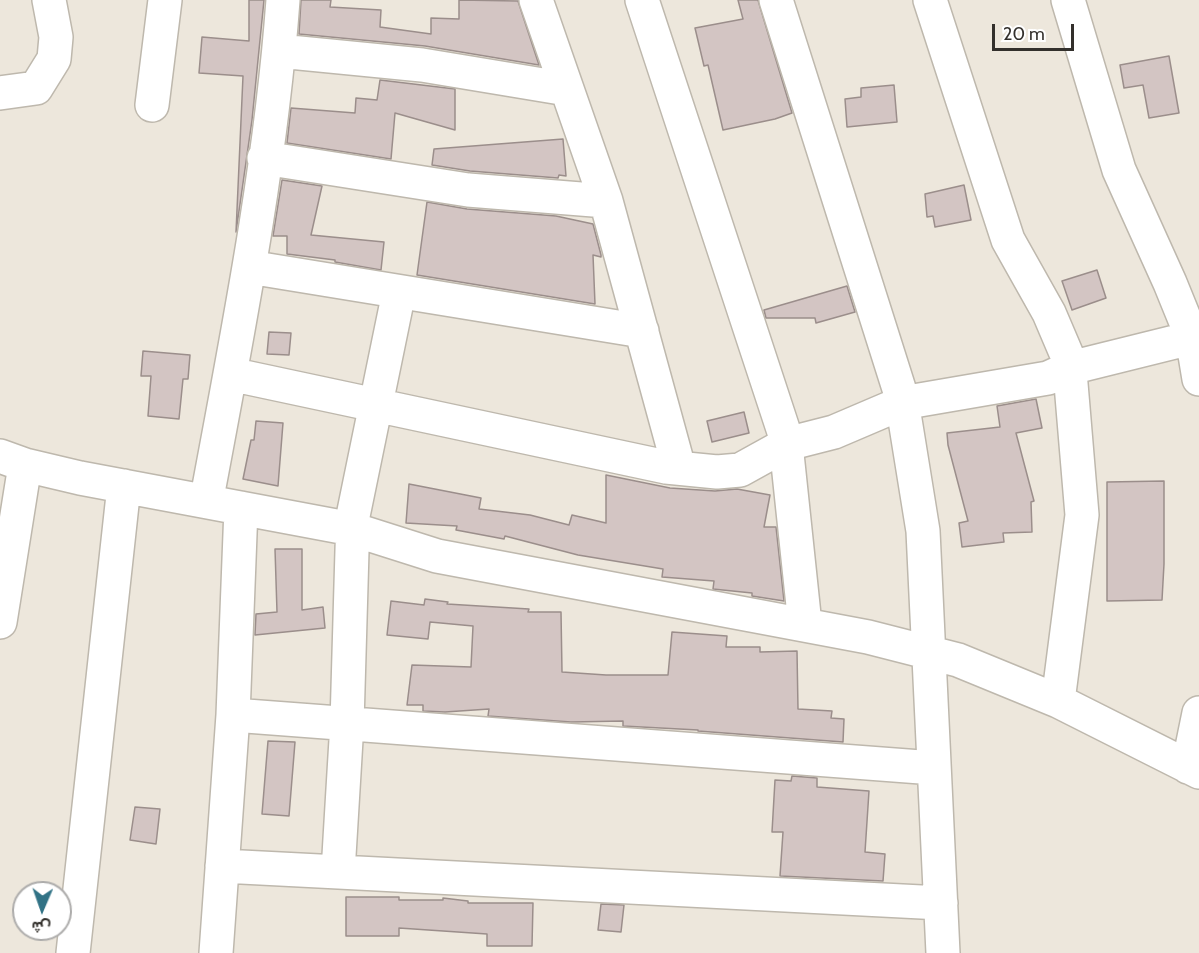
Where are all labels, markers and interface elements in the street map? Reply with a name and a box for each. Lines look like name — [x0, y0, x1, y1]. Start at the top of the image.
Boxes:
scale bar — [995, 12, 1078, 50]
text: 20 m — [1003, 23, 1045, 45]
north arrow — [12, 881, 72, 941]
text: ش — [31, 918, 51, 937]

